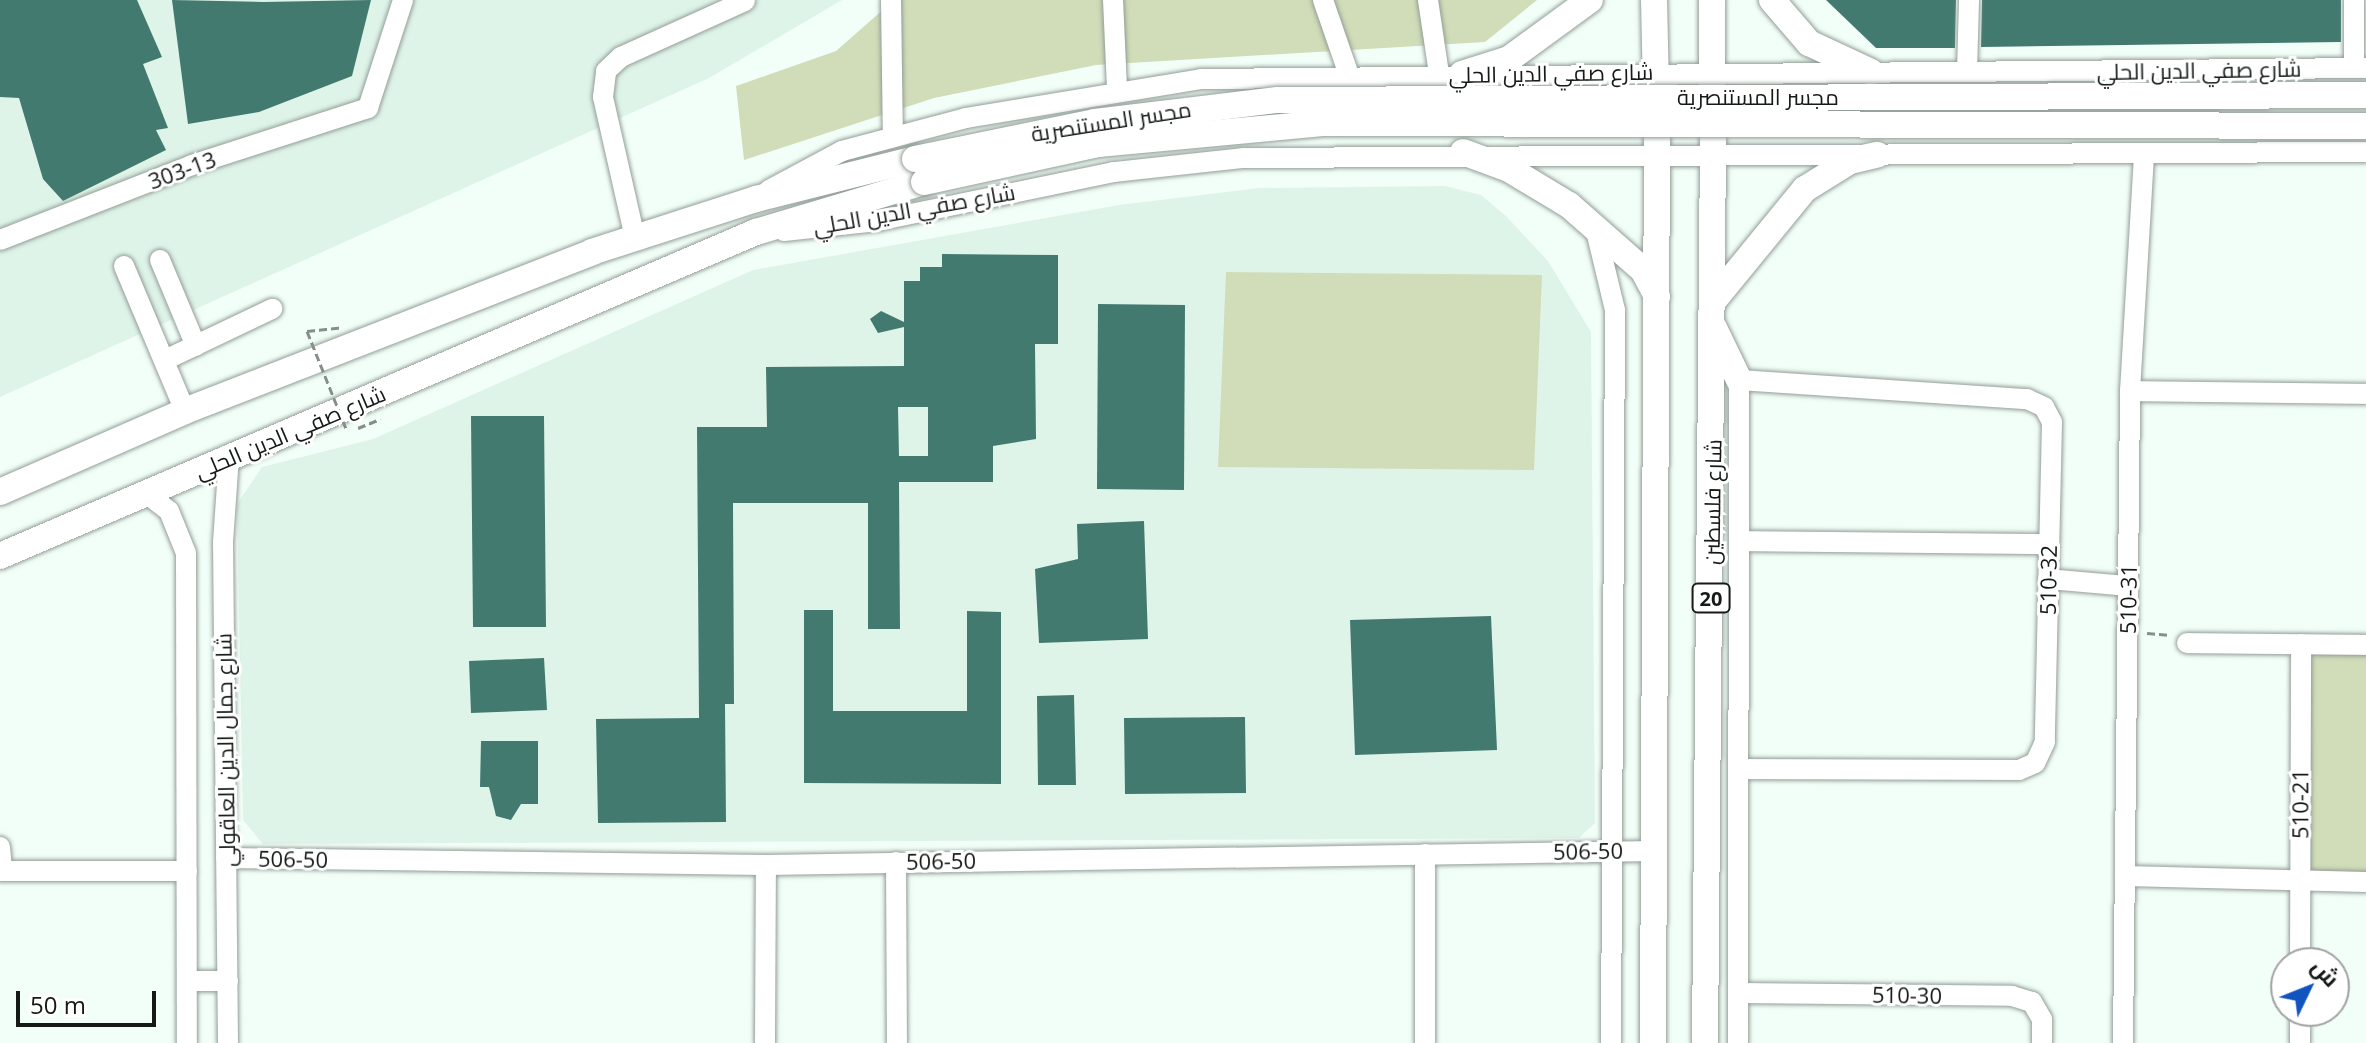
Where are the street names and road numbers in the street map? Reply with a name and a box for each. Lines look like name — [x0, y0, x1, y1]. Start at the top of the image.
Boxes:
street label: شارع صفي الدين الحلي — [2096, 55, 2302, 85]
street label: شارع صفي الدين الحلي — [1448, 58, 1654, 88]
street label: مجسر المستنصرية — [1677, 84, 1839, 110]
street label: مجسر المستنصرية — [1029, 95, 1193, 147]
street label: 303-13 — [145, 146, 219, 194]
street label: شارع صفي الدين الحلي — [811, 178, 1017, 240]
street label: شارع صفي الدين الحلي — [191, 380, 389, 484]
street label: شارع فلسطين — [1698, 439, 1726, 565]
street label: 510-32 — [2034, 545, 2062, 615]
street label: 510-31 — [2114, 564, 2142, 634]
road number: 20 — [1691, 582, 1731, 614]
street label: شارع جمال الدين العاقولي — [210, 633, 240, 867]
street label: 510-21 — [2287, 769, 2313, 839]
street label: 506-50 — [1553, 837, 1623, 865]
street label: 506-50 — [258, 845, 328, 873]
street label: 506-50 — [906, 847, 976, 875]
street label: 510-30 — [1872, 981, 1942, 1009]

